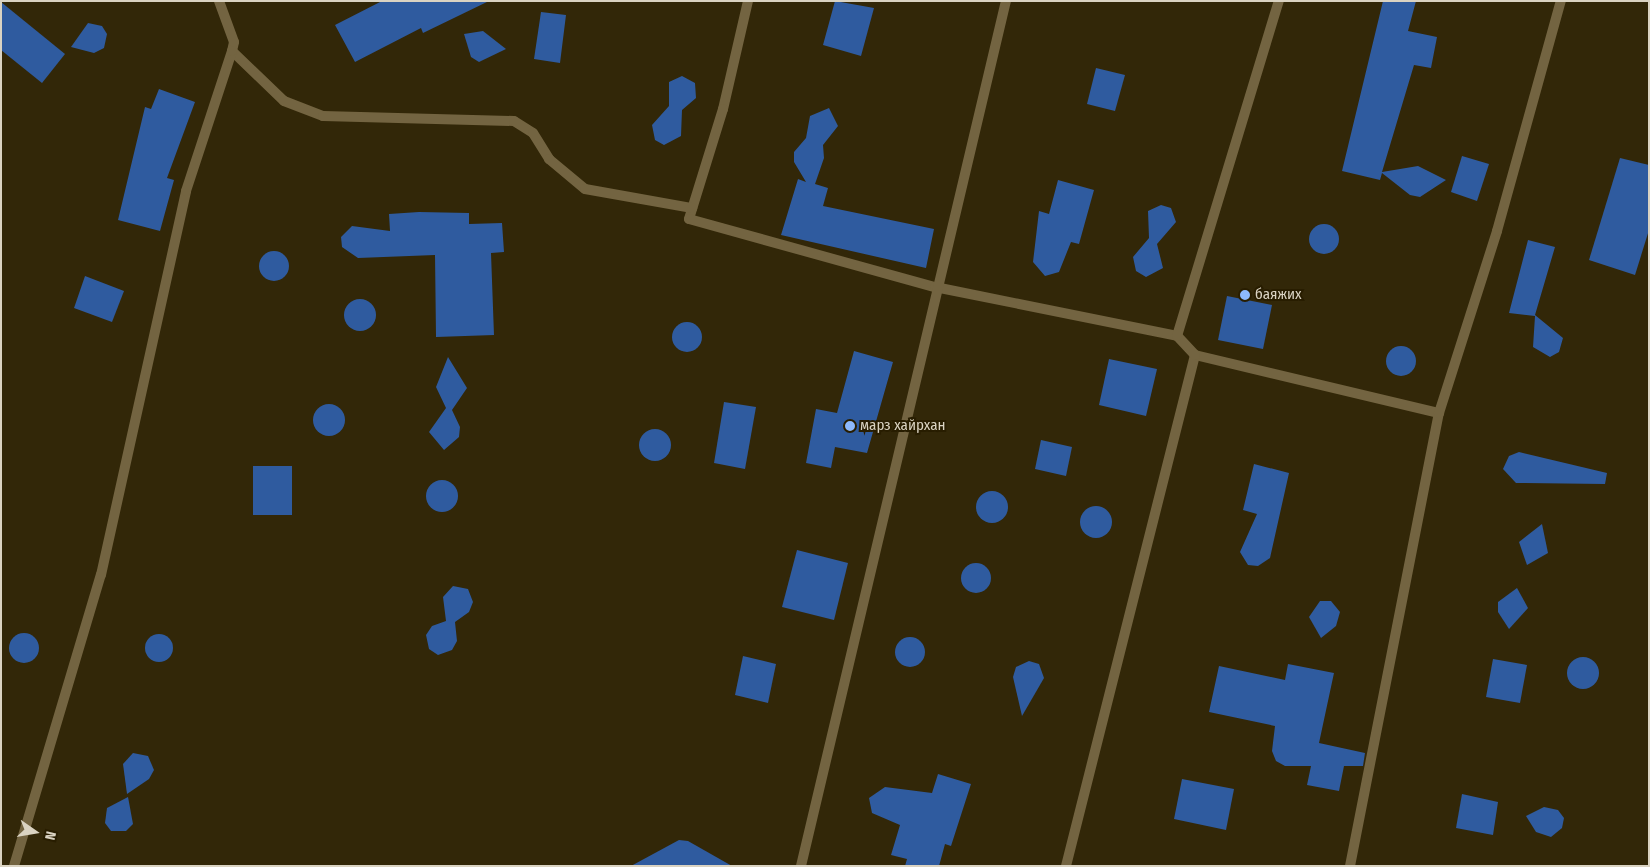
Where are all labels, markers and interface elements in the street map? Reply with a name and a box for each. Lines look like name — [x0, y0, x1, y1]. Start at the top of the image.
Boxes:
place label: баяжих — [1255, 286, 1302, 304]
marker: баяжих — [1239, 289, 1251, 301]
place label: марз хайрхан — [860, 417, 946, 435]
marker: марз хайрхан — [844, 420, 856, 432]
north arrow — [10, 807, 60, 857]
text: N — [41, 829, 59, 841]

